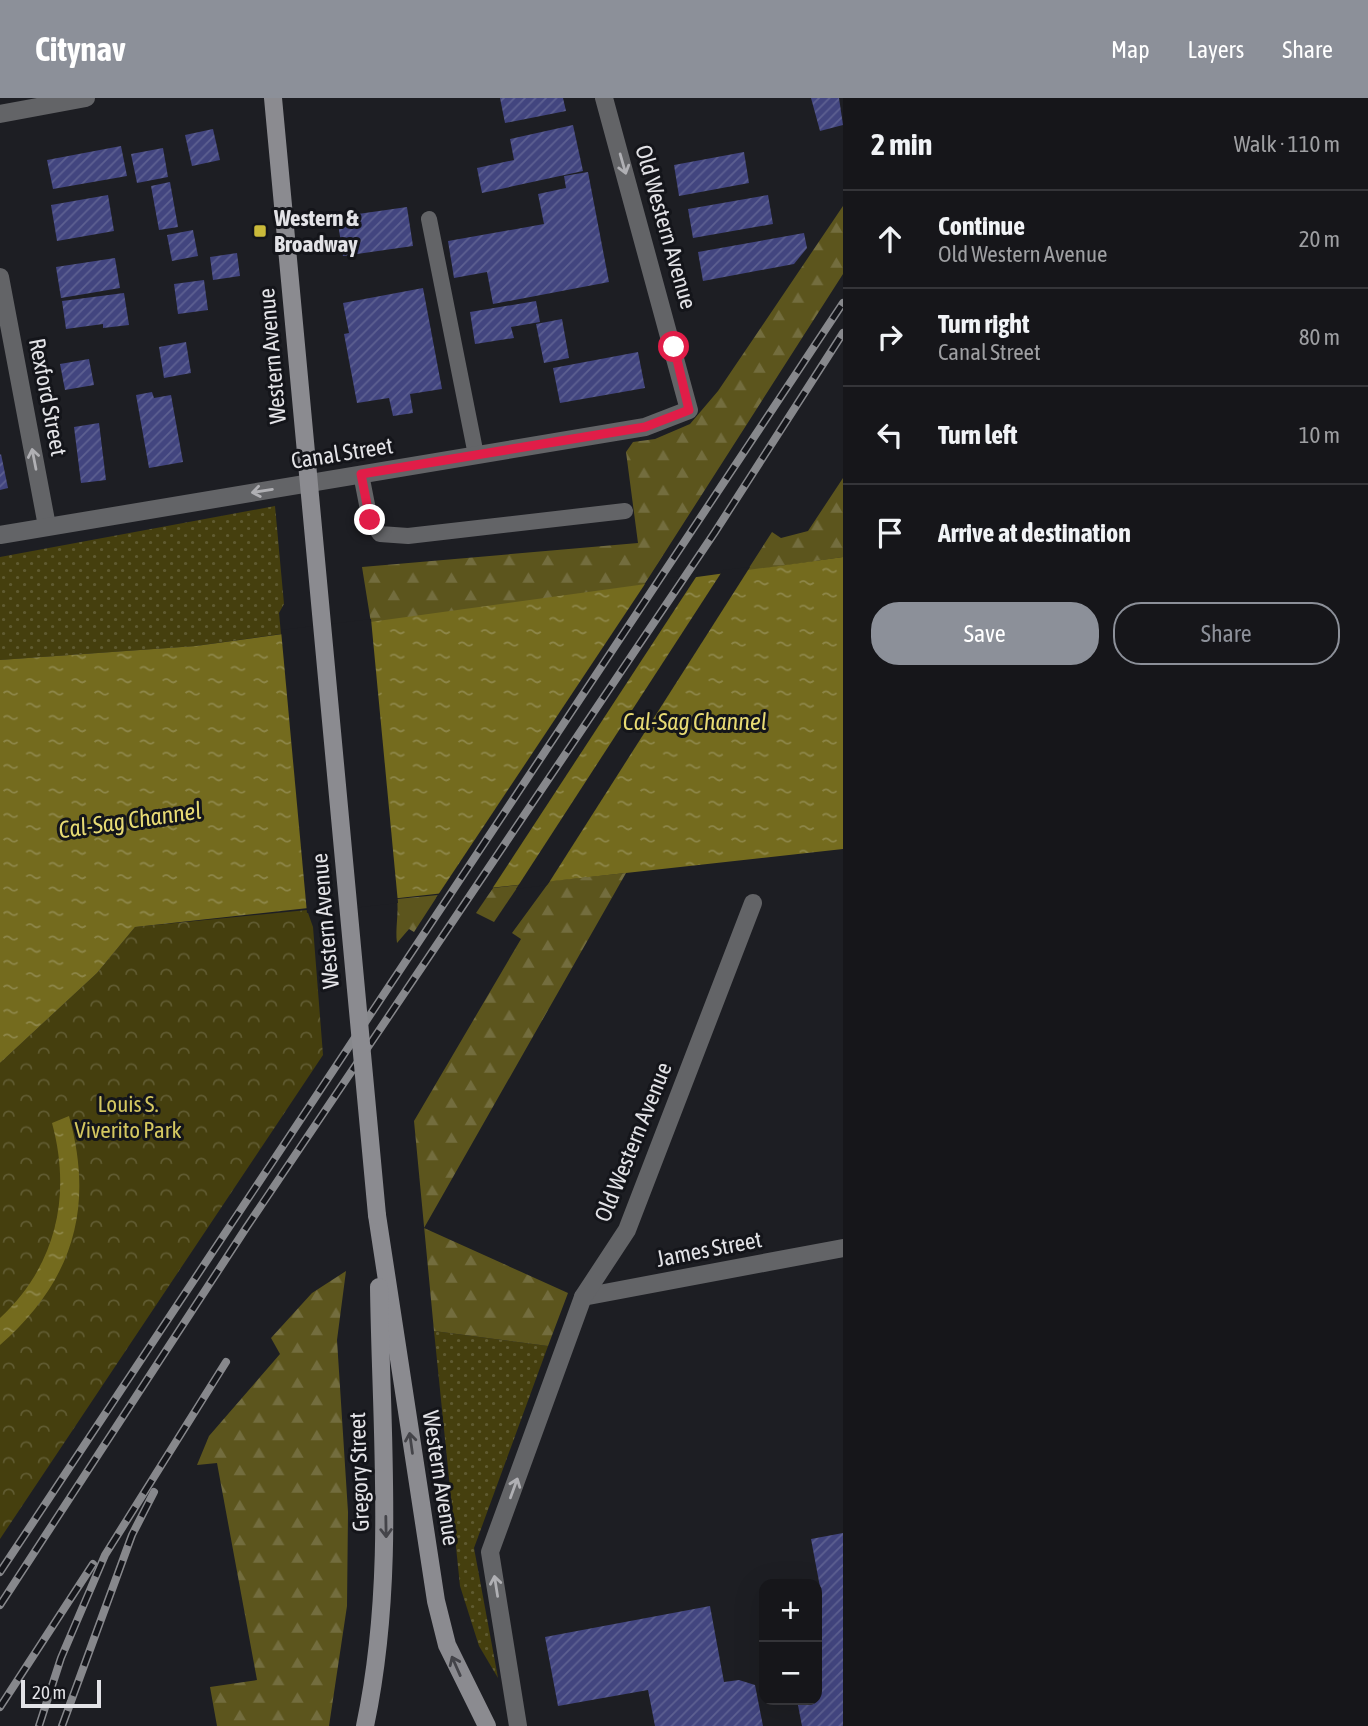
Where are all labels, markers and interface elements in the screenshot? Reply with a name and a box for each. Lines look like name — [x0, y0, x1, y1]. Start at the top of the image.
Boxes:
text: Citynav — [35, 30, 126, 68]
text: Map — [1111, 36, 1150, 63]
text: Layers — [1188, 36, 1244, 63]
text: Share — [1282, 36, 1333, 63]
text: 2 min — [871, 127, 932, 161]
text: Walk · 110 m — [1234, 131, 1340, 157]
street label: Old Western Avenue — [630, 142, 702, 312]
one-way arrow — [617, 152, 630, 174]
place label: Western & Broadway — [273, 205, 359, 257]
text: Continue — [938, 211, 1025, 241]
icon: ahead — [871, 220, 909, 258]
marker: Western & Broadway — [252, 223, 268, 239]
text: 20 m — [1299, 226, 1340, 252]
text: Old Western Avenue — [938, 241, 1108, 267]
street label: Western Avenue — [253, 287, 291, 425]
text: Turn right — [938, 309, 1029, 339]
icon: right — [871, 318, 909, 356]
text: 80 m — [1299, 324, 1340, 350]
route start — [658, 331, 689, 362]
street label: Rexford Street — [24, 336, 72, 458]
text: Canal Street — [938, 339, 1041, 365]
icon: left — [871, 416, 909, 454]
text: Turn left — [938, 420, 1018, 450]
text: 10 m — [1299, 422, 1340, 448]
street label: Canal Street — [289, 432, 395, 474]
one-way arrow — [27, 448, 41, 471]
one-way arrow — [251, 484, 274, 497]
route end — [354, 504, 385, 535]
icon: arrive — [871, 514, 909, 552]
text: Arrive at destination — [938, 518, 1131, 548]
button: Save — [871, 602, 1099, 665]
button: Share — [1113, 602, 1340, 665]
water label: Cal-Sag Channel — [623, 708, 767, 735]
water label: Cal-Sag Channel — [57, 797, 203, 843]
street label: Western Avenue — [306, 852, 344, 990]
street label: Old Western Avenue — [589, 1059, 677, 1225]
park label: Louis S. Viverito Park — [74, 1091, 182, 1143]
street label: James Street — [654, 1226, 764, 1272]
street label: Western Avenue — [418, 1409, 464, 1547]
street label: Gregory Street — [344, 1412, 374, 1532]
one-way arrow — [404, 1432, 417, 1455]
one-way arrow — [508, 1477, 521, 1499]
one-way arrow — [379, 1515, 393, 1538]
one-way arrow — [489, 1575, 502, 1598]
map controls — [759, 1579, 822, 1705]
button: + — [759, 1579, 822, 1642]
button: − — [759, 1642, 822, 1705]
one-way arrow — [449, 1655, 462, 1677]
scale bar — [21, 1677, 102, 1709]
text: 20 m — [32, 1681, 66, 1703]

